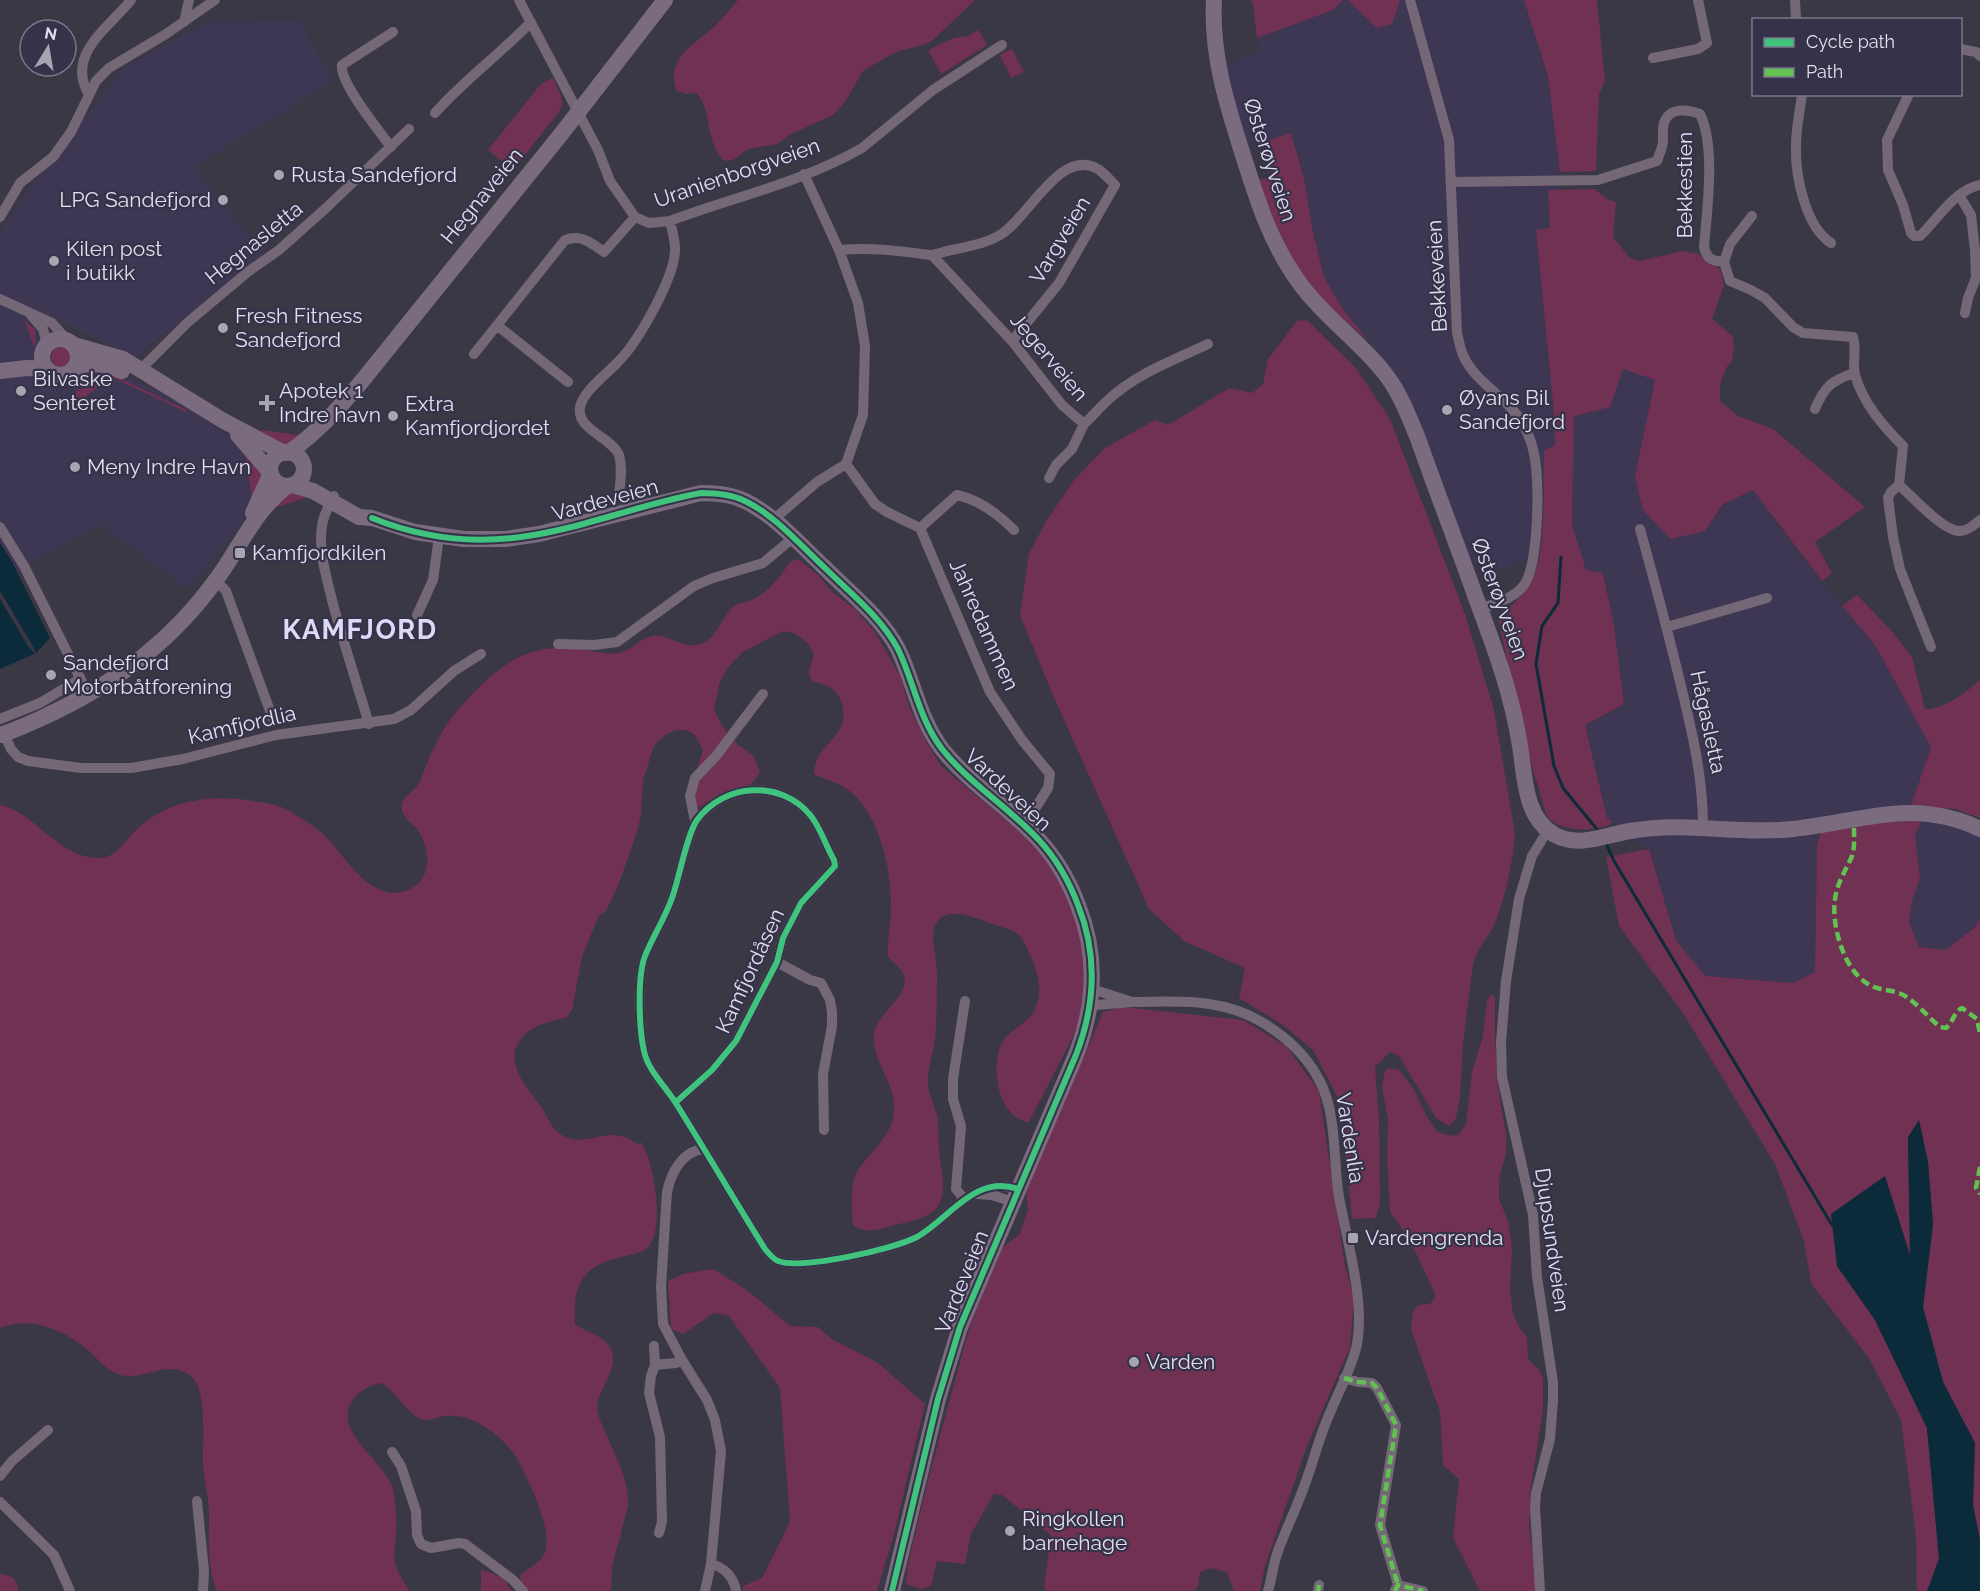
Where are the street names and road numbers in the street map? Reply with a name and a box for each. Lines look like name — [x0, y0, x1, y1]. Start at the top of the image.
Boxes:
street label: Østerøyveien — [1239, 95, 1302, 225]
street label: Uranienborgveien — [651, 132, 823, 213]
street label: Bekkestien — [1672, 132, 1697, 238]
street label: Hegnaveien — [435, 143, 528, 249]
street label: Vargveien — [1024, 192, 1095, 288]
street label: Hegnasletta — [200, 196, 307, 289]
street label: Bekkeveien — [1421, 219, 1452, 333]
street label: Jegerveien — [1005, 308, 1093, 406]
street label: Vardeveien — [549, 473, 661, 526]
street label: Østerøyveien — [1467, 534, 1534, 663]
street label: Jahredammen — [944, 555, 1024, 694]
street label: Hågasletta — [1685, 668, 1732, 776]
street label: Kamfjordlia — [185, 700, 298, 749]
street label: Vardeveien — [960, 743, 1057, 836]
street label: Kamfjordåsen — [710, 905, 789, 1037]
street label: Vardenlia — [1331, 1091, 1370, 1185]
street label: Djupsundveien — [1530, 1166, 1575, 1314]
street label: Vardeveien — [930, 1227, 994, 1337]

